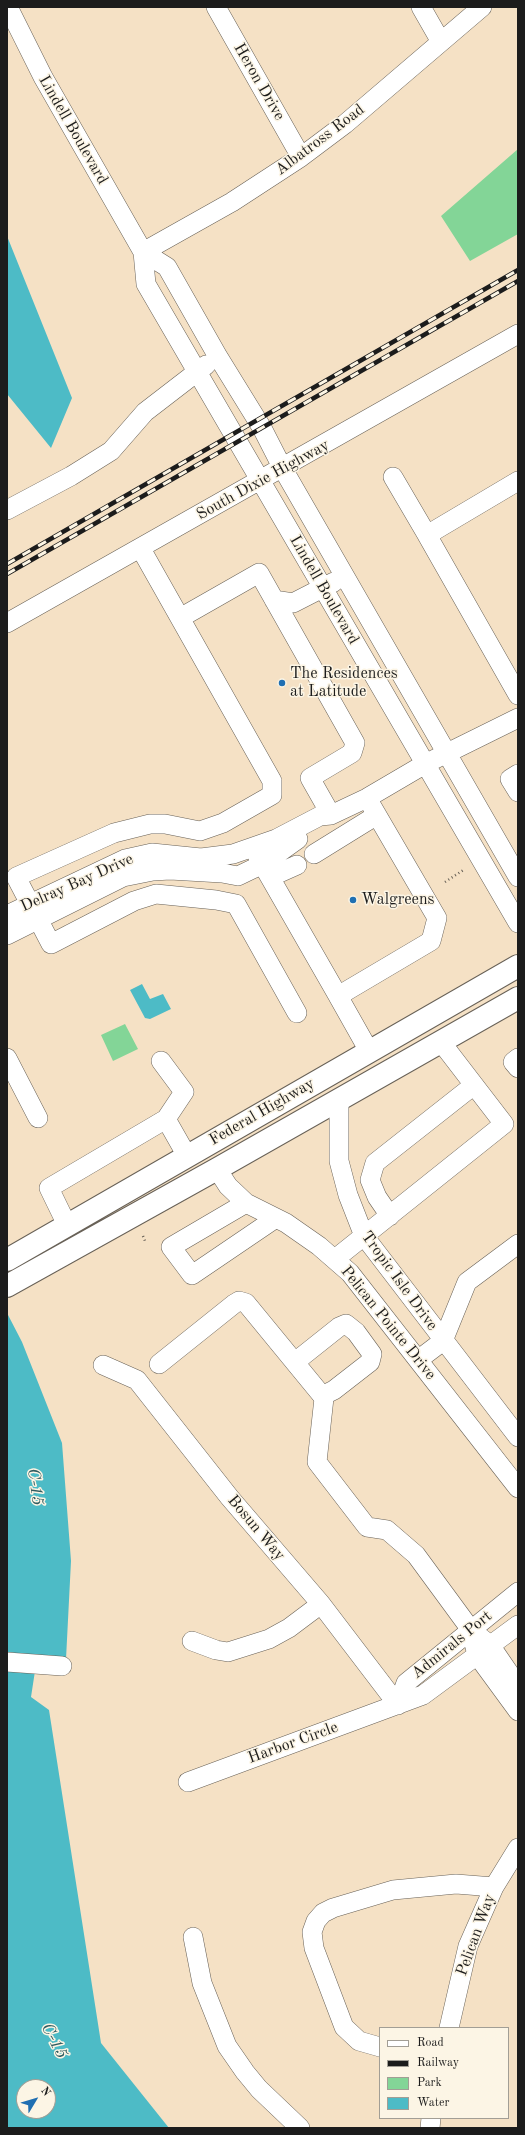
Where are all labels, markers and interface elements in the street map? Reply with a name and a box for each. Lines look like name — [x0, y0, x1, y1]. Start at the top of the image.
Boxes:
street label: Heron Drive — [229, 40, 289, 124]
street label: Lindell Boulevard — [34, 72, 112, 188]
street label: Albatross Road — [272, 100, 368, 180]
street label: South Dixie Highway — [193, 436, 333, 524]
street label: Lindell Boulevard — [285, 532, 363, 648]
place label: The Residences at Latitude — [290, 664, 398, 702]
marker: The Residences at Latitude — [277, 678, 287, 688]
street label: Delray Bay Drive — [18, 850, 136, 916]
place label: Walgreens — [361, 890, 435, 910]
marker: Walgreens — [348, 895, 358, 905]
street label: Federal Highway — [206, 1074, 318, 1150]
street label: Tropic Isle Drive — [357, 1228, 441, 1334]
street label: Pelican Pointe Drive — [336, 1262, 440, 1384]
water label: C-15 — [22, 1467, 48, 1507]
street label: Bosun Way — [223, 1491, 289, 1565]
street label: Admirals Port — [408, 1607, 496, 1683]
street label: Harbor Circle — [245, 1718, 341, 1768]
street label: Pelican Way — [452, 1891, 500, 1979]
water label: C-15 — [36, 2020, 72, 2062]
legend — [379, 2027, 509, 2119]
text: Road — [417, 2037, 444, 2049]
text: Railway — [417, 2057, 459, 2069]
text: Park — [417, 2077, 442, 2089]
north arrow — [16, 2079, 56, 2119]
text: N — [38, 2085, 52, 2099]
text: Water — [417, 2097, 449, 2109]

